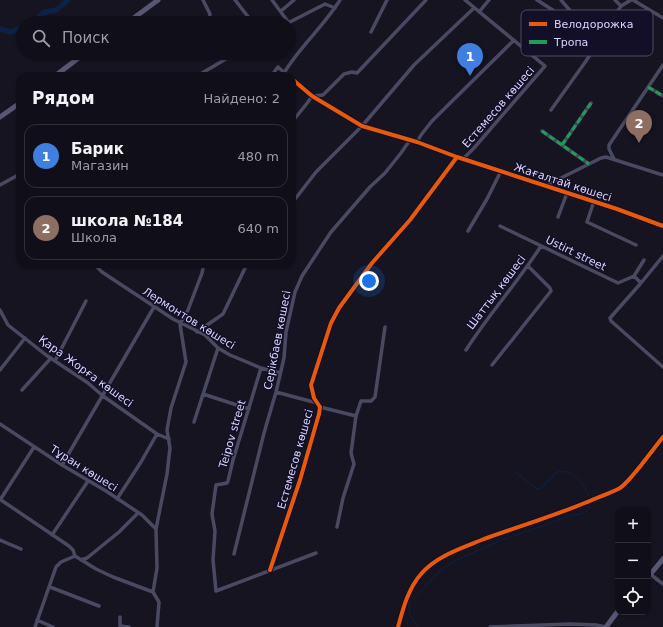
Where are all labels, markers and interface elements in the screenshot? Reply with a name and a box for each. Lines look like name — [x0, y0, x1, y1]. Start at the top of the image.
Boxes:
legend — [521, 10, 653, 56]
search box — [16, 16, 296, 60]
text: Велодорожка — [554, 18, 633, 31]
icon: search — [30, 27, 52, 49]
text: Поиск — [62, 29, 110, 47]
text: Тропа — [553, 36, 588, 49]
pin: 1 — [457, 43, 483, 76]
street label: Естемесов көшесі — [460, 64, 537, 151]
text: Рядом — [32, 88, 95, 108]
text: Найдено: 2 — [204, 91, 280, 106]
pin: 2 — [626, 110, 652, 143]
text: Барик — [71, 140, 124, 158]
text: 1 — [41, 149, 51, 164]
text: 480 m — [237, 149, 279, 164]
text: Магазин — [71, 158, 129, 173]
street label: Жағалтай көшесі — [512, 161, 613, 204]
text: школа №184 — [71, 212, 183, 230]
text: 2 — [41, 221, 51, 236]
text: 640 m — [237, 221, 279, 236]
text: Школа — [71, 230, 117, 245]
street label: Ustirt street — [543, 233, 609, 274]
street label: Шаттық көшесі — [464, 253, 529, 332]
your location — [359, 271, 379, 291]
street label: Лермонтов көшесі — [140, 285, 237, 352]
street label: Серікбаев көшесі — [262, 289, 293, 391]
street label: Қара Жорға көшесі — [36, 333, 135, 410]
street label: Teipov street — [216, 398, 249, 471]
street label: Естемесов көшесі — [275, 408, 316, 511]
street label: Тұран көшесі — [47, 442, 120, 494]
map controls — [615, 507, 651, 615]
button: + — [615, 507, 651, 543]
button: − — [615, 543, 651, 579]
button: locate — [615, 579, 651, 615]

